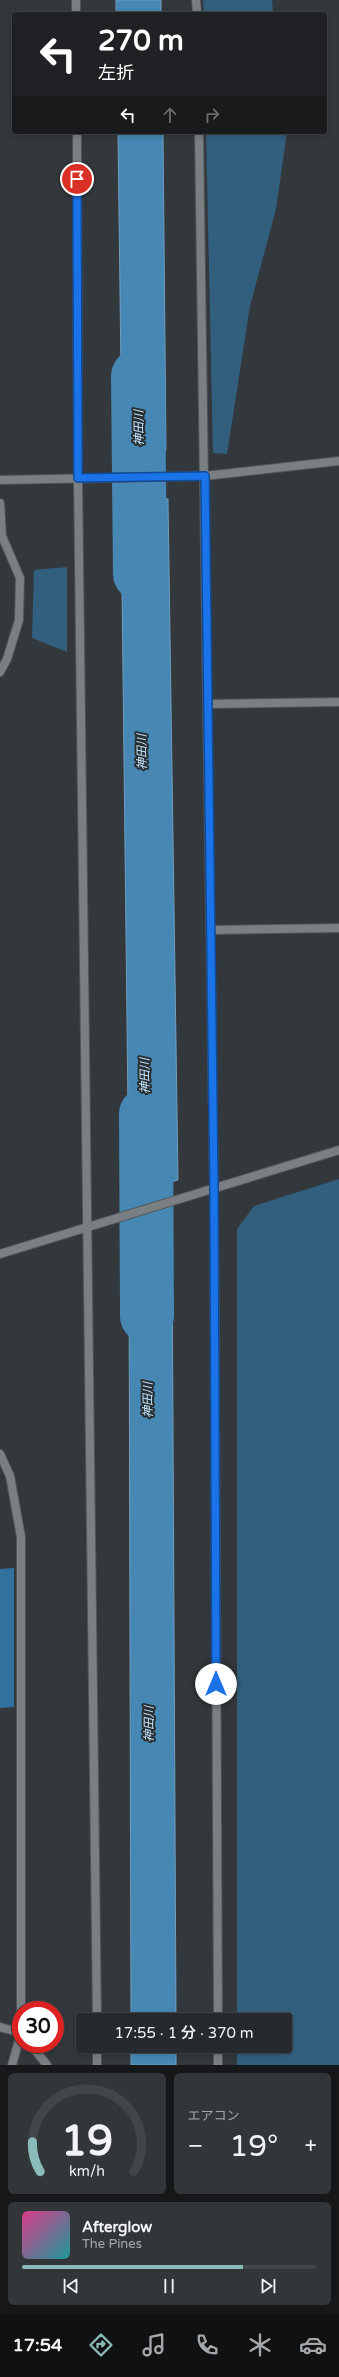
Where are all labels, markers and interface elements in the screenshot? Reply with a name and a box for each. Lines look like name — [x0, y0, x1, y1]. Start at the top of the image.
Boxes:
text: 270 m — [98, 24, 184, 58]
icon: left — [32, 28, 84, 80]
text: 左折 — [98, 62, 134, 84]
icon: left — [117, 104, 139, 126]
icon: ahead — [159, 104, 181, 126]
icon: right — [201, 104, 223, 126]
pin — [60, 162, 94, 196]
icon: arrive — [66, 168, 88, 190]
water label: 神田川 — [132, 408, 146, 446]
water label: 神田川 — [135, 732, 149, 770]
water label: 神田川 — [138, 1056, 152, 1094]
water label: 神田川 — [141, 1380, 155, 1418]
position arrow — [195, 1663, 237, 1705]
water label: 神田川 — [142, 1704, 156, 1742]
speed limit sign: 30 — [12, 2001, 64, 2053]
text: 17:55 · 1 分 · 370 m — [114, 2024, 254, 2042]
text: エアコン — [188, 2108, 240, 2124]
text: 19 — [61, 2116, 113, 2166]
text: 19° — [229, 2128, 278, 2165]
text: − — [188, 2133, 203, 2159]
text: + — [305, 2133, 317, 2159]
text: km/h — [69, 2162, 105, 2179]
text: Afterglow — [82, 2218, 152, 2236]
text: The Pines — [82, 2236, 142, 2252]
icon: previous — [60, 2275, 82, 2297]
icon: pause — [158, 2275, 180, 2297]
icon: next — [257, 2275, 279, 2297]
icon: directions — [87, 2331, 115, 2359]
icon: music — [140, 2331, 168, 2359]
icon: phone — [193, 2331, 221, 2359]
icon: climate — [246, 2331, 274, 2359]
icon: car — [299, 2331, 327, 2359]
text: 17:54 — [12, 2334, 62, 2356]

